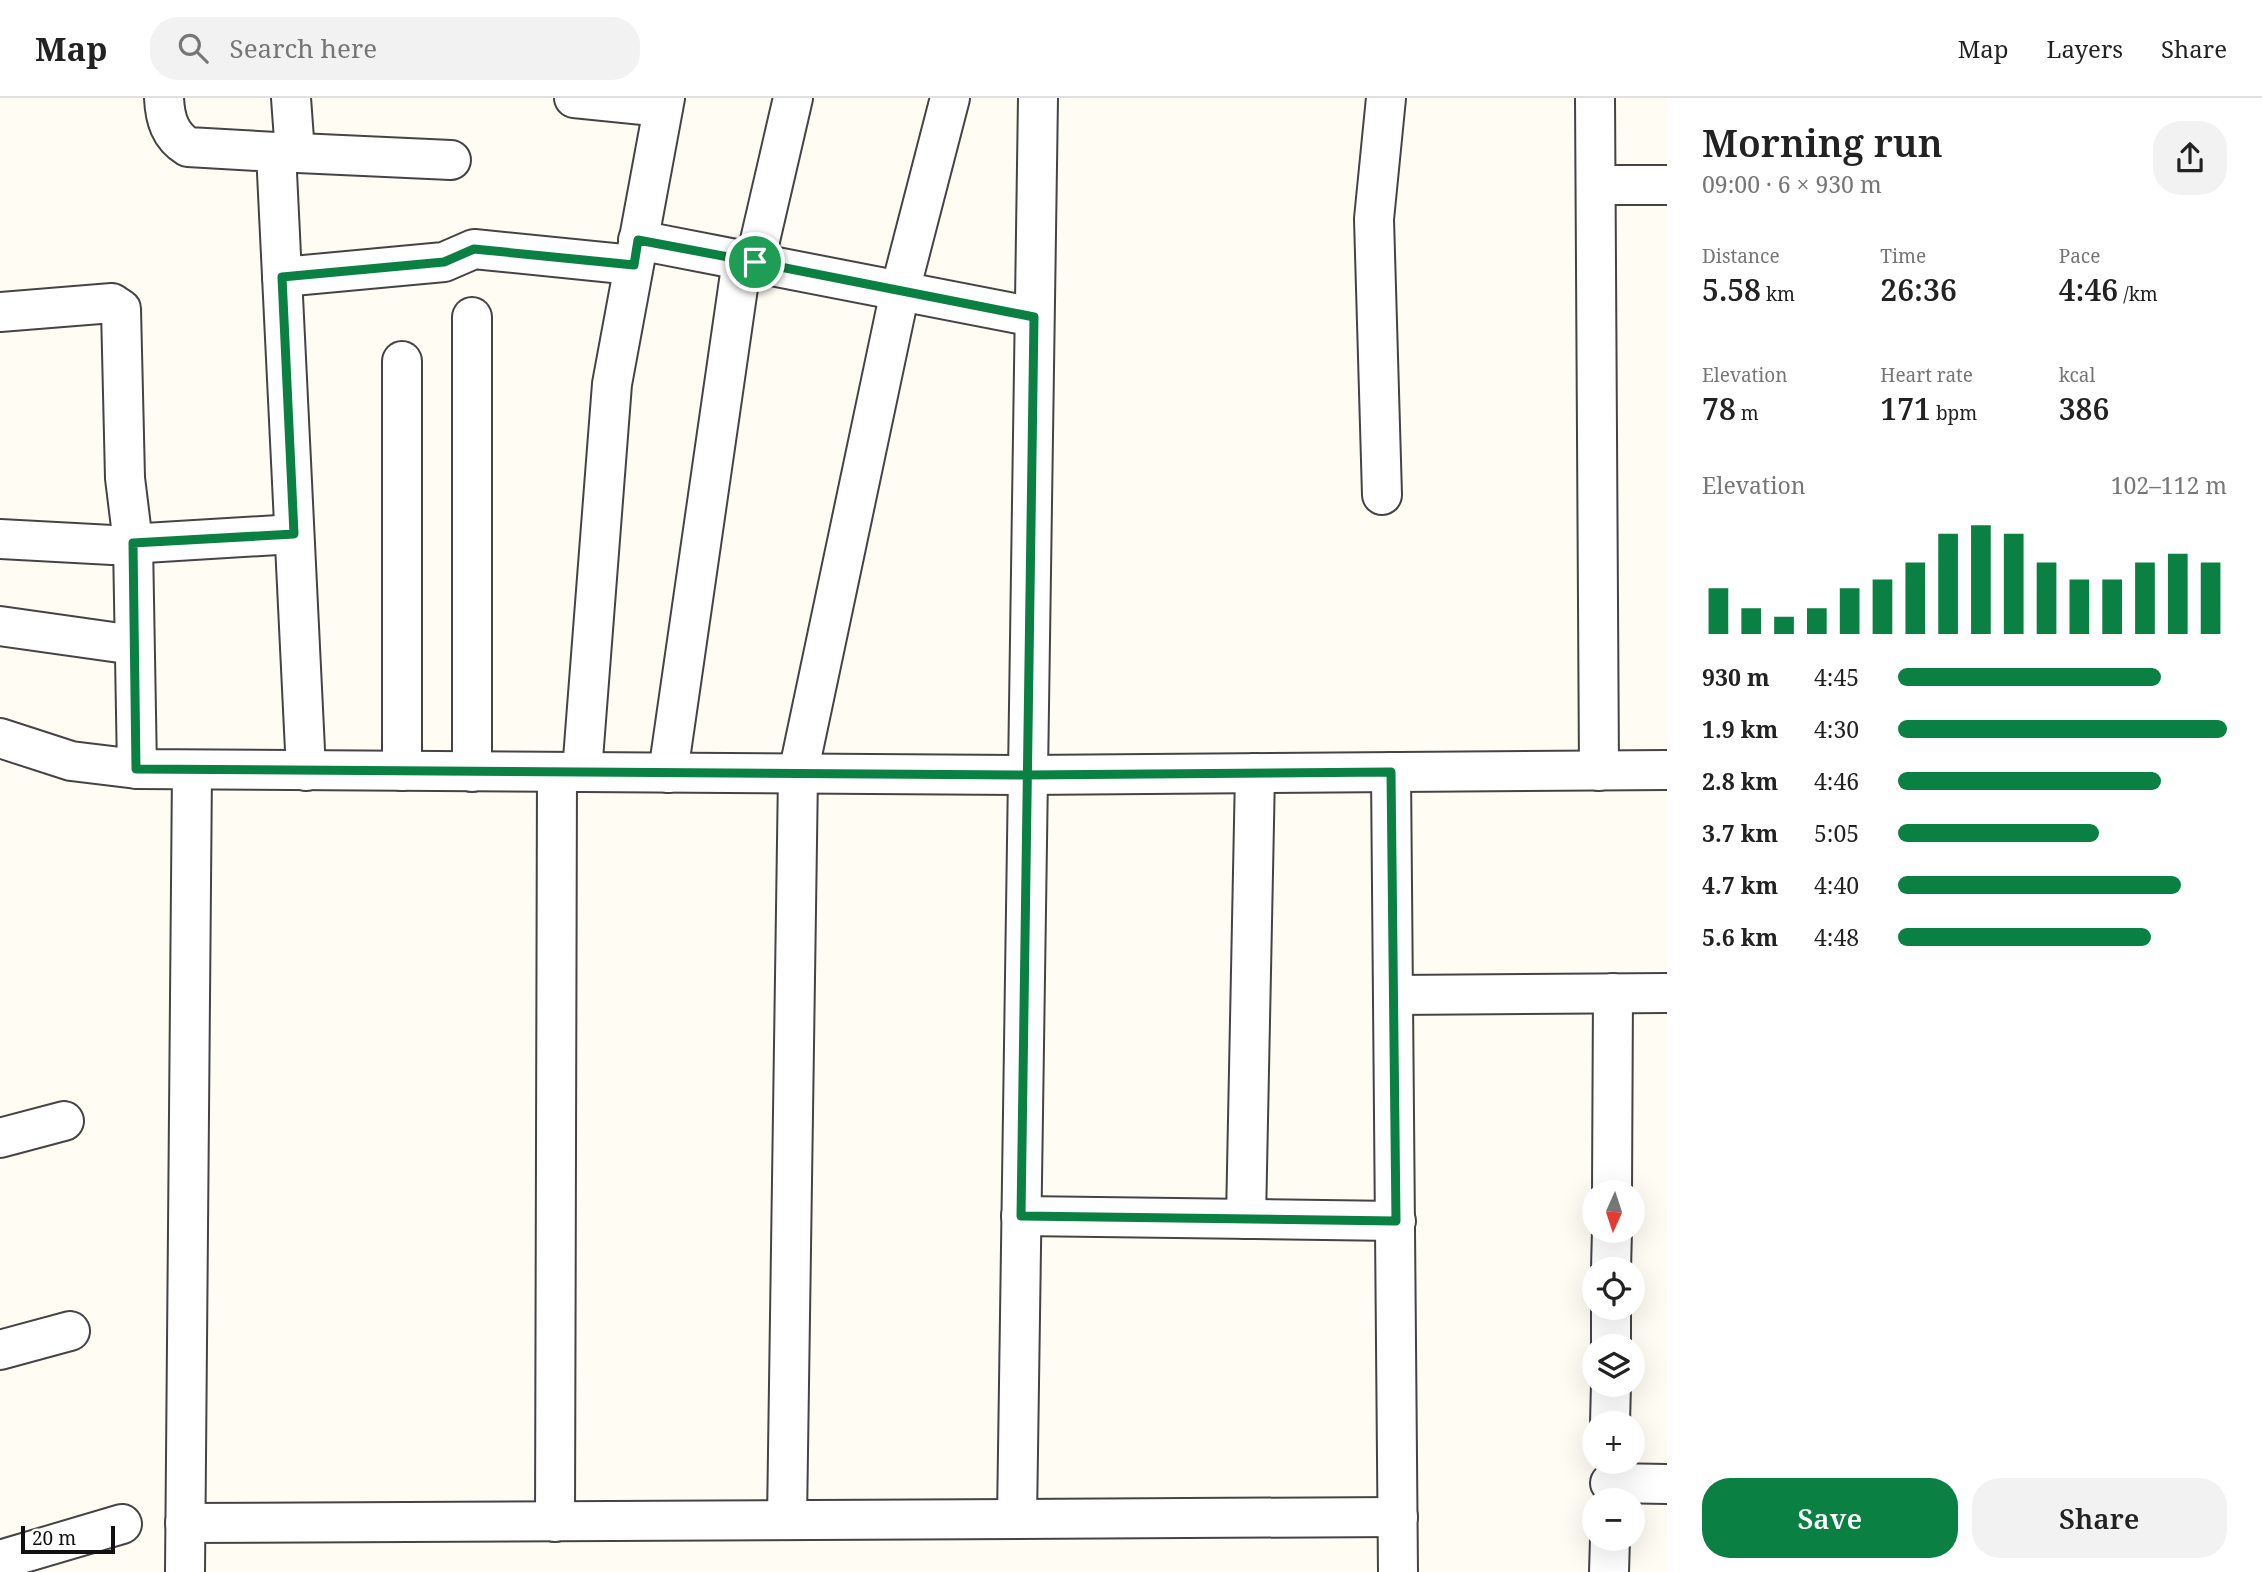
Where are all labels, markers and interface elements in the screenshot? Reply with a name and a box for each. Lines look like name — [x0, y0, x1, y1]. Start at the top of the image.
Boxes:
search box — [150, 17, 640, 80]
text: Map — [35, 26, 108, 71]
icon: search — [174, 29, 212, 67]
text: Search here — [230, 30, 377, 66]
text: Map — [1958, 32, 2009, 65]
text: Layers — [2047, 32, 2123, 65]
text: Share — [2161, 32, 2227, 65]
text: Morning run — [1702, 116, 1943, 168]
button: share — [2153, 121, 2227, 195]
text: 09:00 · 6 × 930 m — [1702, 168, 1882, 200]
pin — [725, 232, 785, 292]
icon: arrive — [736, 243, 774, 281]
text: Distance — [1702, 243, 1780, 269]
text: Time — [1880, 243, 1926, 269]
text: Pace — [2059, 243, 2100, 269]
text: 5.58 — [1702, 269, 1761, 310]
text: 26:36 — [1880, 269, 1957, 310]
text: 4:46 — [2059, 269, 2118, 310]
text: km — [1761, 281, 1795, 307]
text: /km — [2118, 281, 2158, 307]
text: Elevation — [1702, 362, 1788, 388]
text: Heart rate — [1880, 362, 1973, 388]
text: kcal — [2059, 362, 2095, 388]
text: 78 — [1702, 388, 1736, 429]
text: 171 — [1880, 388, 1931, 429]
text: 386 — [2059, 388, 2109, 429]
text: m — [1736, 400, 1759, 426]
text: bpm — [1931, 400, 1977, 426]
text: Elevation — [1702, 469, 1806, 501]
text: 102–112 m — [2111, 469, 2227, 501]
text: 930 m — [1702, 661, 1770, 693]
text: 4:45 — [1814, 661, 1859, 693]
text: 1.9 km — [1702, 713, 1778, 745]
text: 4:30 — [1814, 713, 1859, 745]
text: 2.8 km — [1702, 765, 1778, 797]
text: 4:46 — [1814, 765, 1859, 797]
text: 3.7 km — [1702, 817, 1778, 849]
text: 5:05 — [1814, 817, 1859, 849]
text: 4.7 km — [1702, 869, 1778, 901]
text: 4:40 — [1814, 869, 1859, 901]
text: 5.6 km — [1702, 921, 1778, 953]
text: 4:48 — [1814, 921, 1859, 953]
north arrow — [1582, 1180, 1645, 1242]
map controls — [1582, 1180, 1645, 1551]
button: locate — [1582, 1257, 1645, 1320]
button: layers — [1582, 1334, 1645, 1397]
button: + — [1582, 1411, 1645, 1474]
button: Save — [1702, 1478, 1958, 1558]
button: Share — [1972, 1478, 2227, 1558]
button: − — [1582, 1488, 1645, 1551]
scale bar — [21, 1523, 116, 1555]
text: 20 m — [32, 1525, 76, 1551]

